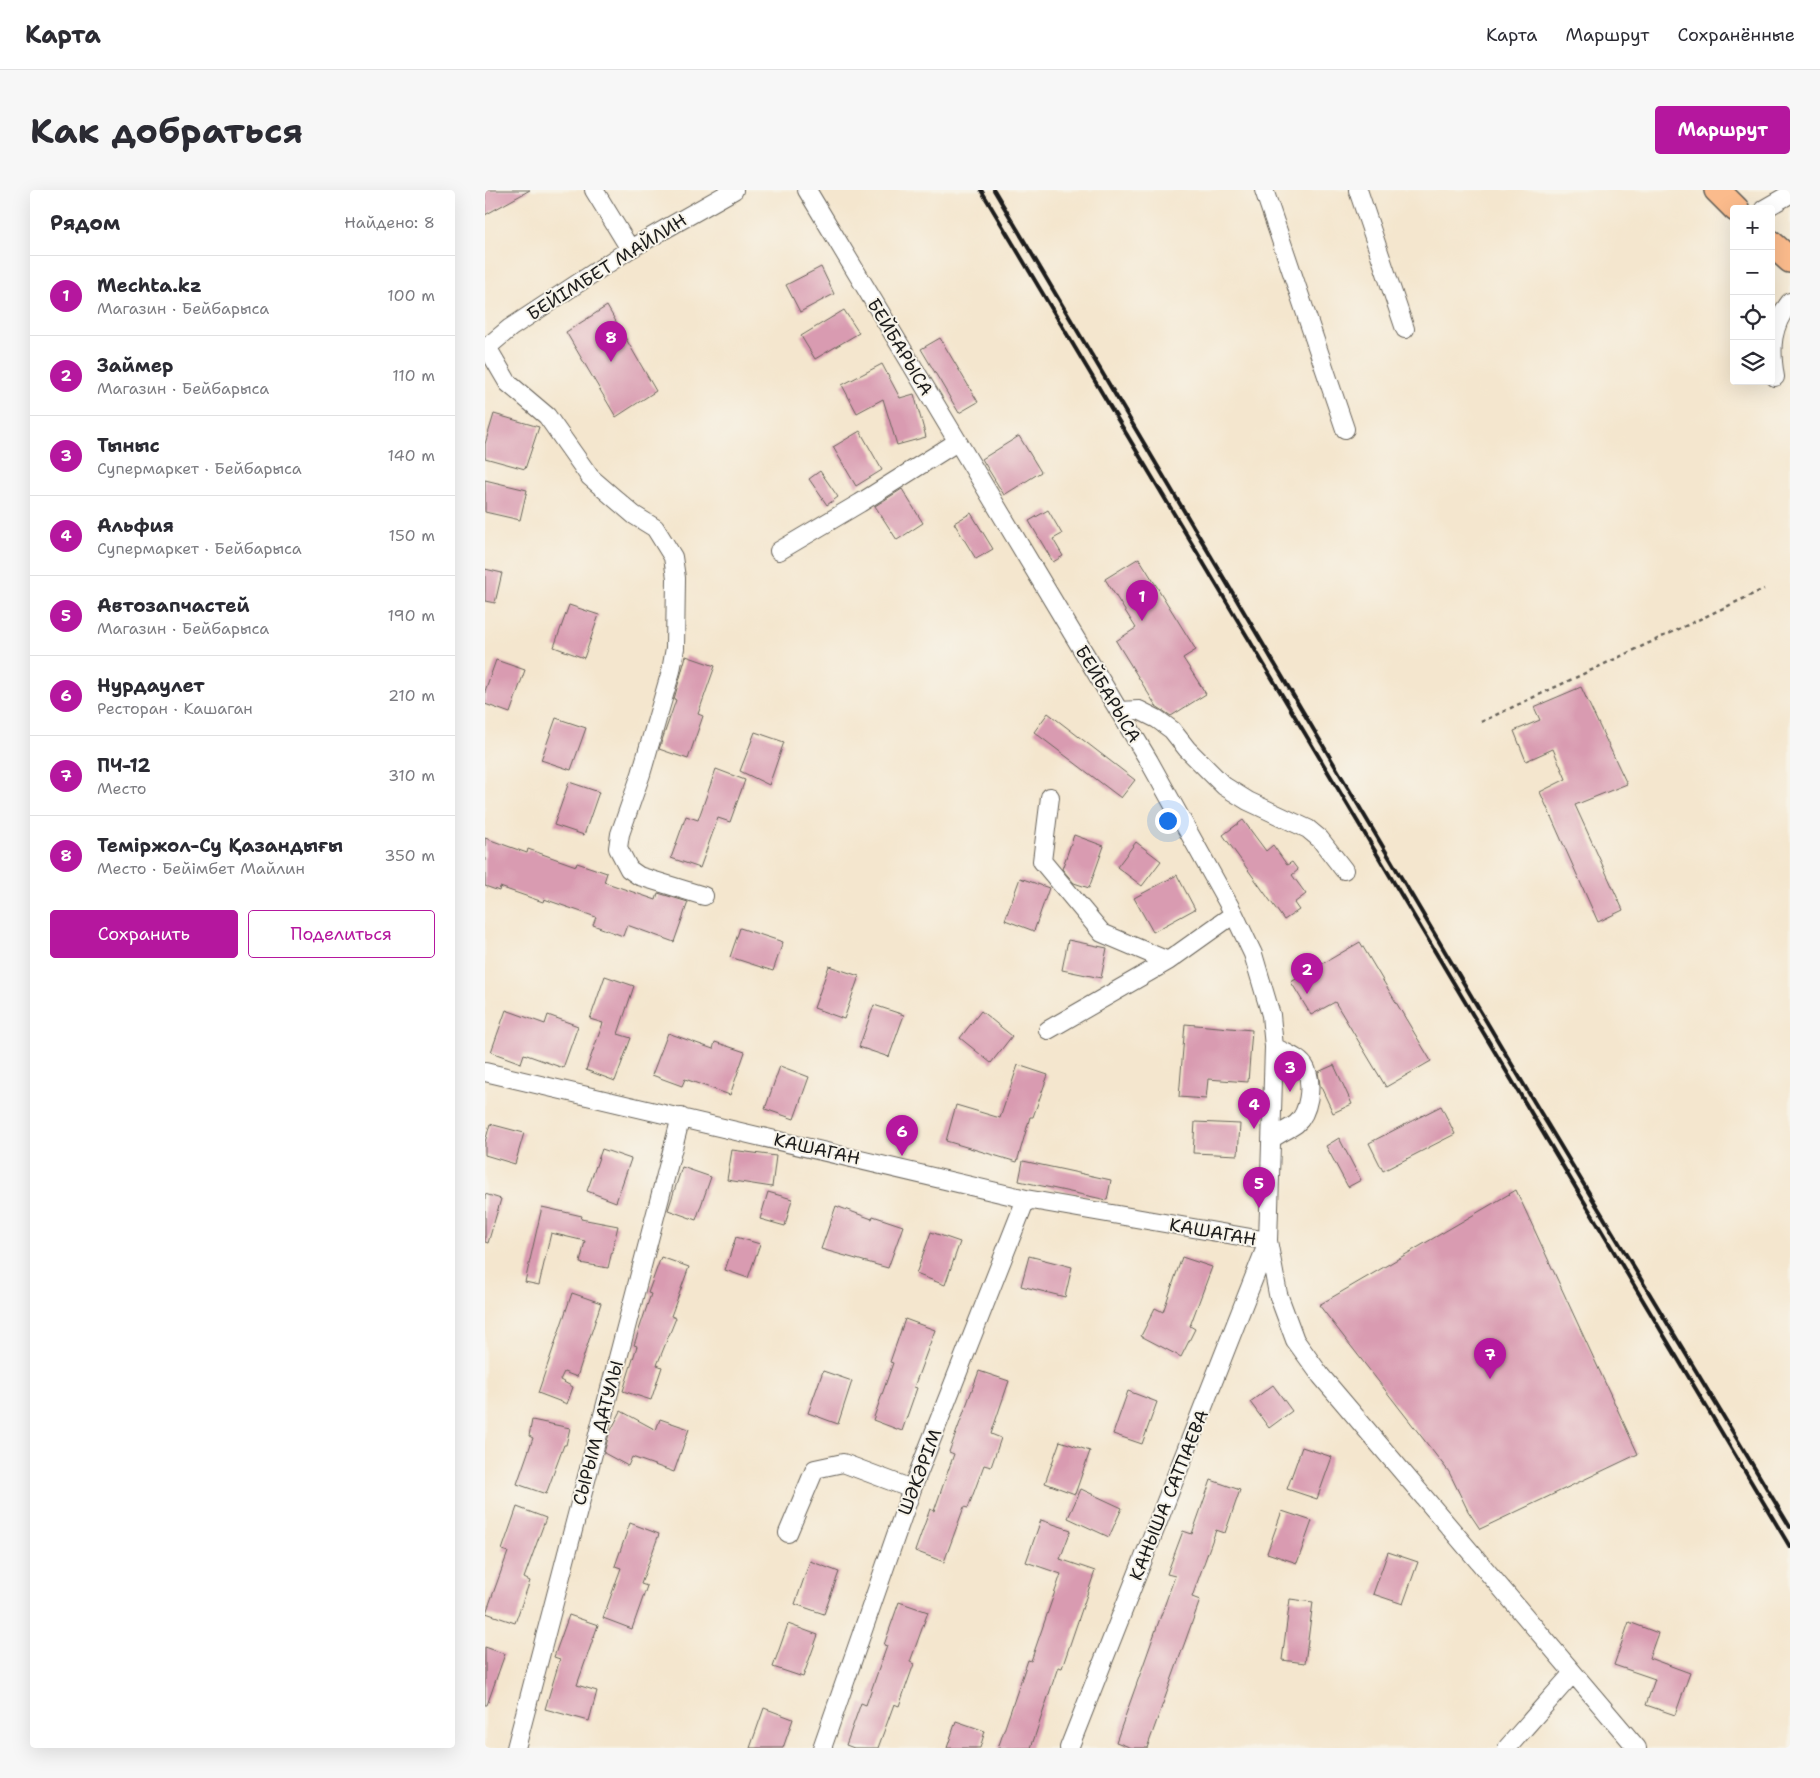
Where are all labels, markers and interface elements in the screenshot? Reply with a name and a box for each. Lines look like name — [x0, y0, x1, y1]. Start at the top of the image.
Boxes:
text: Карта — [25, 19, 101, 51]
text: Карта — [1486, 23, 1537, 47]
text: Маршрут — [1565, 23, 1649, 47]
text: Сохранённые — [1677, 23, 1795, 47]
button: Маршрут — [1655, 106, 1790, 154]
text: Как добраться — [30, 107, 303, 154]
map controls — [1730, 205, 1775, 385]
button: + — [1730, 205, 1775, 250]
street label: БЕЙІМБЕТ МАЙЛИН — [523, 208, 691, 326]
text: Рядом — [50, 209, 120, 237]
text: Найдено: 8 — [344, 212, 435, 233]
button: − — [1730, 250, 1775, 295]
text: Mechta.kz — [97, 273, 202, 298]
text: 1 — [62, 285, 70, 306]
text: 100 m — [387, 285, 435, 306]
street label: БЕЙБАРЫСА — [862, 294, 938, 400]
button: locate — [1730, 295, 1775, 340]
text: Магазин · Бейбарыса — [97, 298, 269, 319]
pin: 8 — [595, 321, 627, 362]
button: layers — [1730, 340, 1775, 385]
text: Займер — [97, 353, 173, 378]
text: 2 — [60, 365, 72, 386]
text: 110 m — [392, 365, 435, 386]
text: Магазин · Бейбарыса — [97, 378, 269, 399]
text: Тыныс — [97, 433, 160, 458]
text: 3 — [60, 445, 72, 466]
text: 140 m — [388, 445, 435, 466]
text: Супермаркет · Бейбарыса — [97, 458, 302, 479]
text: Альфия — [97, 513, 174, 538]
text: 4 — [60, 525, 72, 546]
text: 150 m — [388, 525, 435, 546]
text: Супермаркет · Бейбарыса — [97, 538, 302, 559]
pin: 1 — [1126, 580, 1158, 621]
text: Автозапчастей — [97, 593, 250, 618]
text: 5 — [61, 605, 71, 626]
text: 190 m — [388, 605, 435, 626]
text: Магазин · Бейбарыса — [97, 618, 269, 639]
street label: БЕЙБАРЫСА — [1070, 641, 1146, 747]
text: Нурдаулет — [97, 673, 205, 698]
text: 6 — [60, 685, 72, 706]
text: 210 m — [388, 685, 435, 706]
text: Ресторан · Кашаган — [97, 698, 253, 719]
text: ПЧ-12 — [97, 753, 151, 778]
text: 7 — [60, 765, 72, 786]
text: 310 m — [388, 765, 435, 786]
text: Место — [97, 778, 147, 799]
your location — [1155, 808, 1181, 834]
text: Теміржол-Су Қазандығы — [97, 833, 343, 858]
text: 8 — [60, 845, 72, 866]
text: 350 m — [384, 845, 435, 866]
text: Место · Бейімбет Майлин — [97, 858, 305, 879]
button: Сохранить — [50, 910, 238, 958]
button: Поделиться — [248, 910, 435, 958]
pin: 2 — [1291, 953, 1323, 994]
pin: 3 — [1274, 1051, 1306, 1092]
pin: 4 — [1238, 1088, 1270, 1129]
pin: 6 — [886, 1115, 918, 1156]
street label: КАШАГАН — [771, 1127, 863, 1171]
pin: 5 — [1243, 1167, 1275, 1208]
street label: КАШАГАН — [1168, 1213, 1258, 1251]
pin: 7 — [1474, 1338, 1506, 1379]
street label: СЫРЫМ ДАТУЛЫ — [567, 1358, 629, 1508]
street label: КАНЫША САТПАЕВА — [1124, 1406, 1214, 1584]
street label: ШӘКӘРІМ — [893, 1425, 947, 1519]

